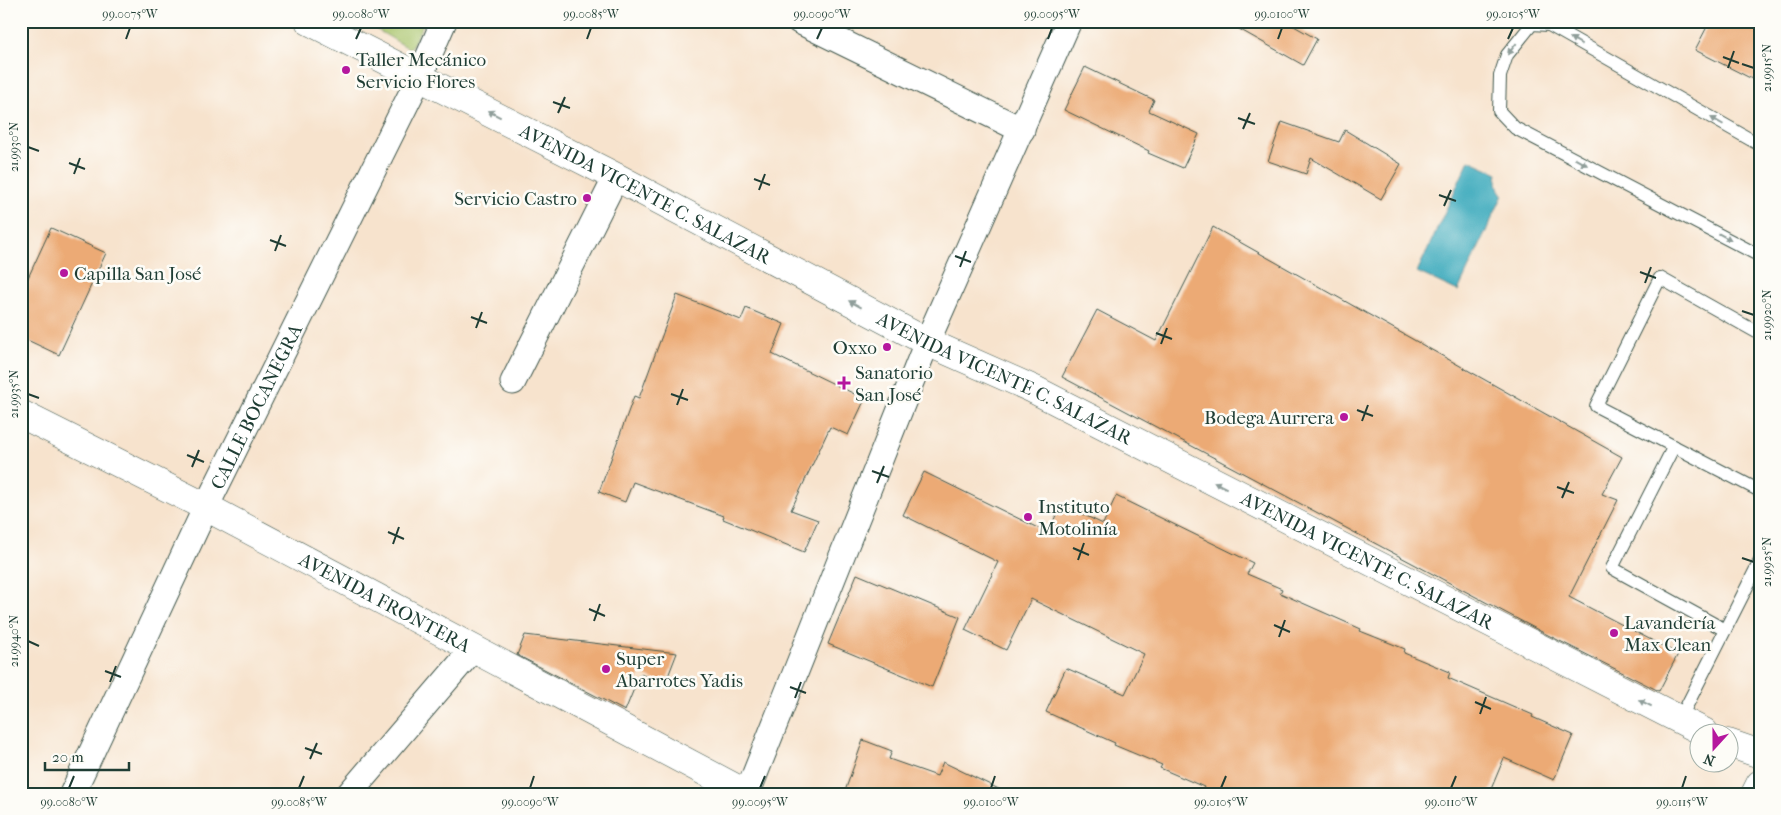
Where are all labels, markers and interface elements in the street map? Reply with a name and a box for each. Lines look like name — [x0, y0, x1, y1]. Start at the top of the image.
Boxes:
text: 99.0075°W — [102, 7, 159, 21]
text: 99.0080°W — [333, 7, 391, 21]
text: 99.0085°W — [563, 7, 620, 21]
text: 99.0090°W — [793, 7, 852, 21]
text: 99.0095°W — [1024, 7, 1081, 21]
text: 99.0100°W — [1254, 7, 1311, 21]
text: 99.0105°W — [1486, 7, 1541, 21]
one-way arrow — [1569, 37, 1584, 45]
one-way arrow — [1507, 42, 1517, 56]
text: 21.9915°N — [1760, 44, 1774, 92]
place label: Taller Mecánico Servicio Flores — [356, 49, 487, 93]
marker: Taller Mecánico Servicio Flores — [340, 64, 352, 76]
one-way arrow — [487, 110, 501, 118]
one-way arrow — [1711, 117, 1724, 126]
street label: AVENIDA VICENTE C. SALAZAR — [515, 119, 775, 270]
text: 21.9930°N — [7, 122, 21, 172]
one-way arrow — [1574, 158, 1588, 166]
place label: Servicio Castro — [454, 188, 577, 210]
marker: Servicio Castro — [581, 192, 593, 204]
one-way arrow — [1718, 233, 1732, 242]
place label: Capilla San José — [74, 263, 201, 285]
marker: Capilla San José — [58, 267, 70, 279]
text: 21.9920°N — [1760, 289, 1774, 341]
one-way arrow — [848, 300, 862, 308]
street label: AVENIDA VICENTE C. SALAZAR — [872, 307, 1136, 450]
street label: CALLE BOCANEGRA — [207, 320, 307, 493]
place label: Oxxo — [833, 337, 877, 359]
marker: Oxxo — [881, 341, 893, 353]
place label: Sanatorio San José — [855, 362, 933, 406]
text: 21.9935°N — [7, 370, 21, 418]
marker: Sanatorio San José — [837, 376, 851, 390]
place label: Bodega Aurrera — [1204, 407, 1334, 429]
marker: Bodega Aurrera — [1338, 411, 1350, 423]
one-way arrow — [1213, 481, 1227, 489]
street label: AVENIDA VICENTE C. SALAZAR — [1236, 487, 1498, 635]
place label: Instituto Motolinía — [1038, 496, 1117, 540]
marker: Instituto Motolinía — [1022, 511, 1034, 523]
text: 21.9925°N — [1760, 537, 1774, 587]
street label: AVENIDA FRONTERA — [295, 548, 475, 658]
place label: Lavandería Max Clean — [1624, 612, 1715, 656]
text: 21.9940°N — [7, 615, 21, 667]
marker: Lavandería Max Clean — [1608, 627, 1620, 639]
place label: Super Abarrotes Yadis — [615, 648, 743, 692]
marker: Super Abarrotes Yadis — [600, 663, 612, 675]
one-way arrow — [1637, 699, 1652, 707]
north arrow — [1688, 722, 1738, 772]
scale bar — [45, 740, 129, 772]
text: 20 m — [52, 748, 84, 766]
text: N — [1701, 750, 1718, 770]
text: 99.0080°W — [41, 795, 99, 809]
text: 99.0085°W — [271, 795, 328, 809]
text: 99.0090°W — [501, 795, 560, 809]
text: 99.0095°W — [732, 795, 789, 809]
text: 99.0100°W — [963, 795, 1020, 809]
text: 99.0105°W — [1194, 795, 1249, 809]
text: 99.0110°W — [1425, 795, 1479, 809]
text: 99.0115°W — [1656, 795, 1709, 809]

